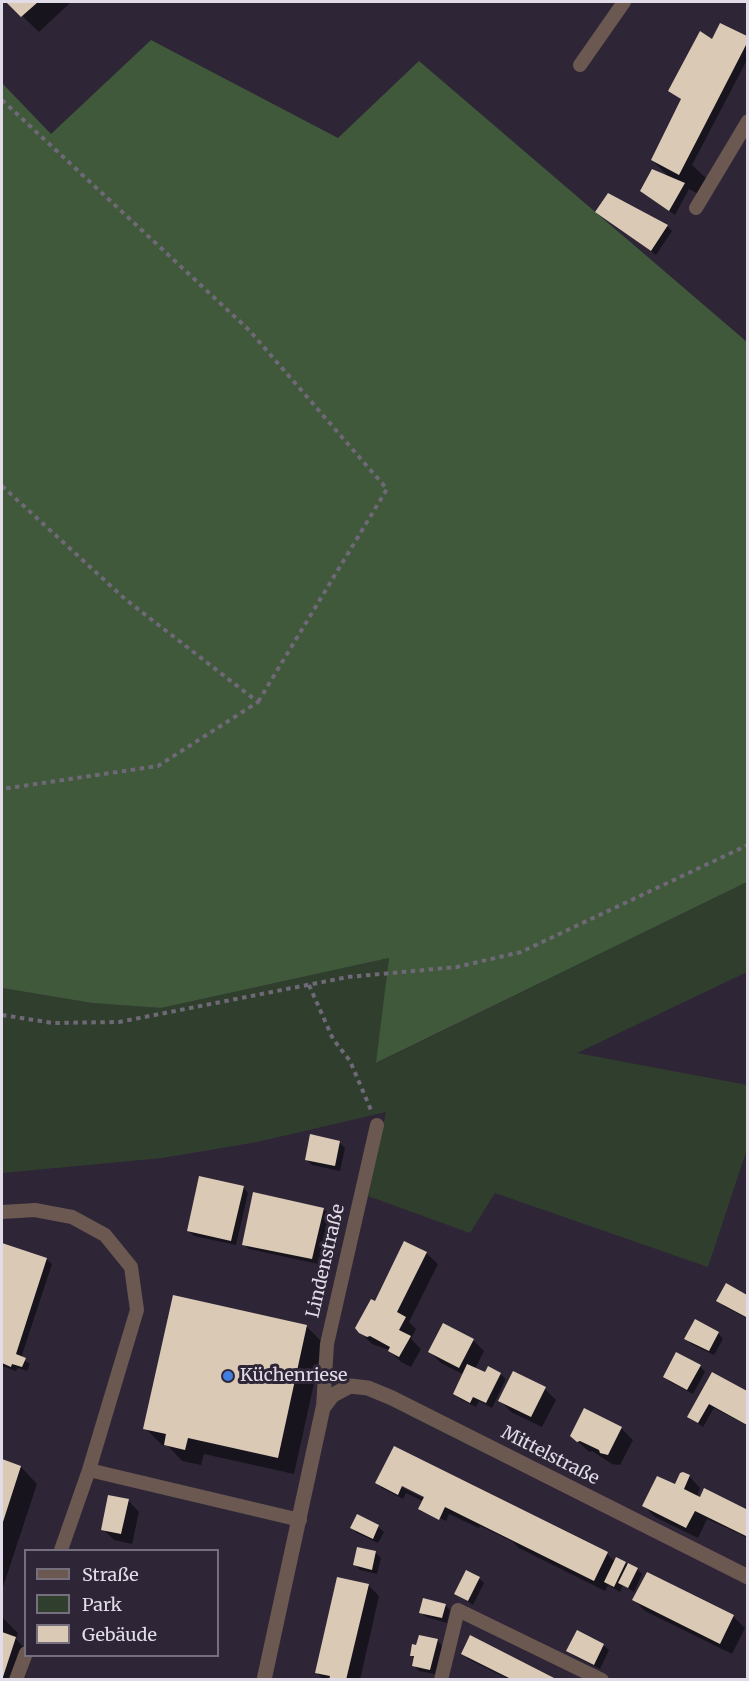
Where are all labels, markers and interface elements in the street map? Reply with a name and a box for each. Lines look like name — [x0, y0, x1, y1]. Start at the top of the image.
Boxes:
street label: Lindenstraße — [302, 1202, 350, 1320]
place label: Küchenriese — [240, 1365, 347, 1387]
marker: Küchenriese — [221, 1369, 235, 1383]
street label: Mittelstraße — [497, 1422, 603, 1490]
legend — [24, 1549, 219, 1657]
text: Straße — [82, 1563, 139, 1586]
text: Park — [82, 1593, 122, 1616]
text: Gebäude — [82, 1623, 157, 1646]

